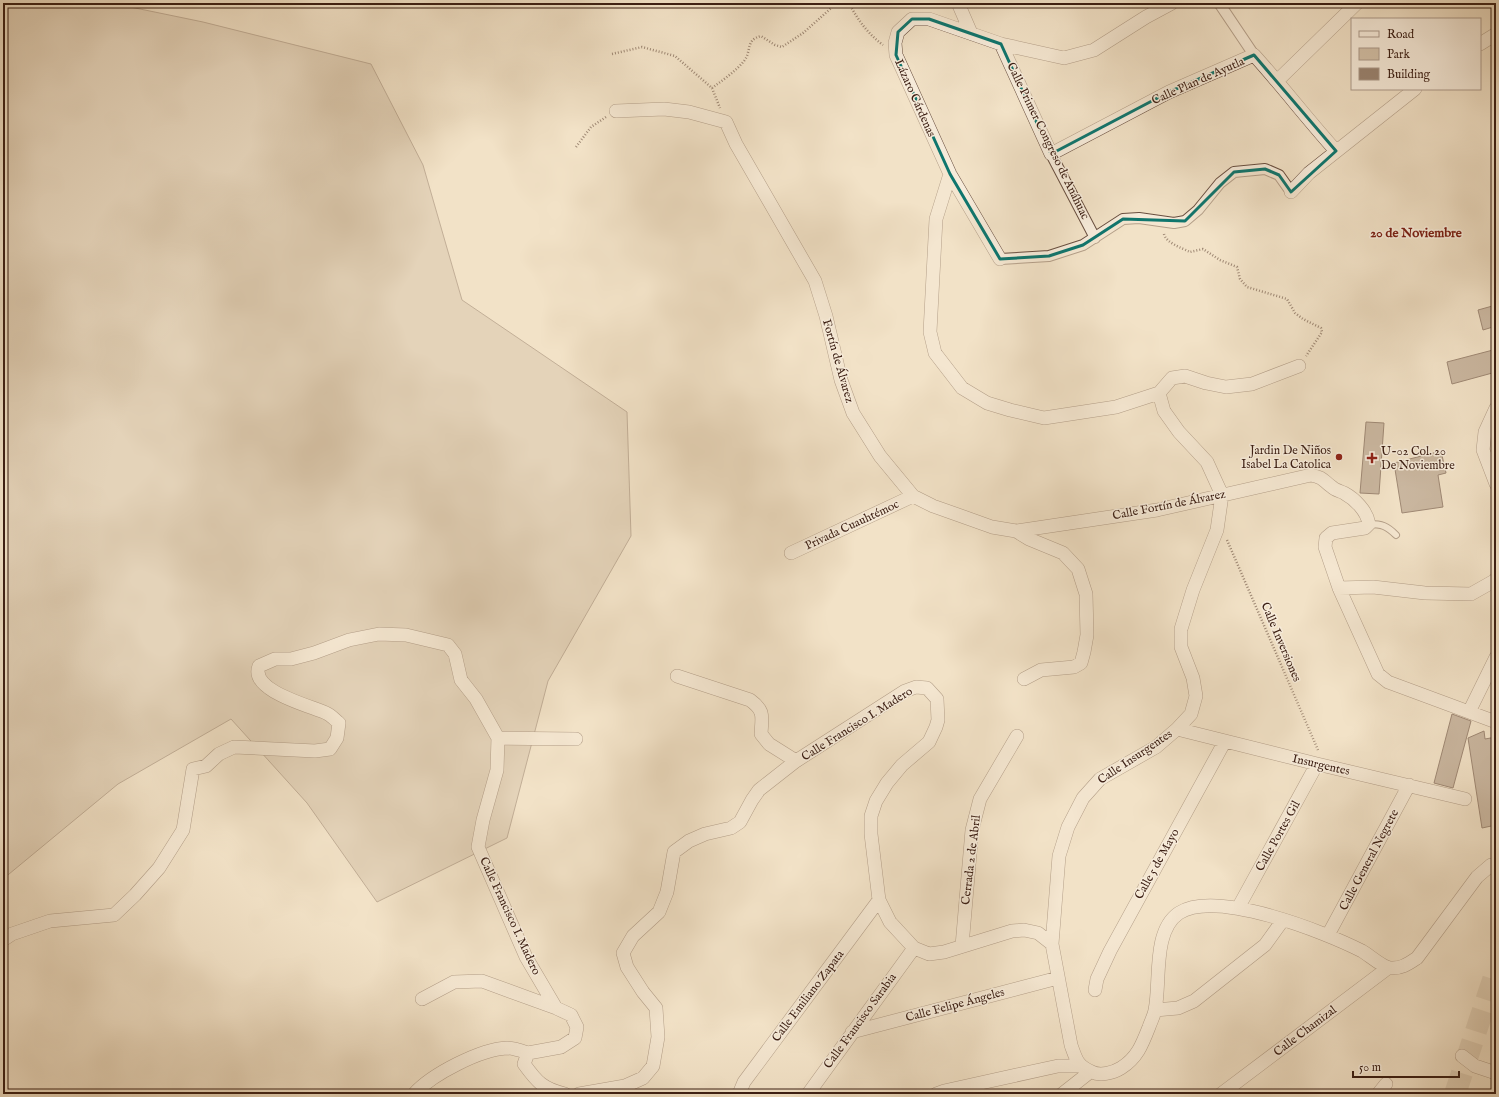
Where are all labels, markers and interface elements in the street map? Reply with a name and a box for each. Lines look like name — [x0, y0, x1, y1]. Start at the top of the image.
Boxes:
legend — [1351, 18, 1481, 90]
text: Road — [1387, 27, 1415, 42]
text: Park — [1387, 47, 1410, 62]
street label: Calle Plan de Ayutla — [1149, 54, 1247, 108]
street label: Lázaro Cárdenas — [891, 57, 939, 139]
street label: Calle Primer Congreso de Anáhuac — [1003, 60, 1093, 222]
text: Building — [1387, 67, 1431, 82]
district label: 20 de Noviembre — [1370, 225, 1462, 242]
street label: Fortín de Álvarez — [819, 317, 858, 405]
place label: Jardin De Niños Isabel La Catolica — [1241, 443, 1332, 472]
place label: U-02 Col. 20 De Noviembre — [1381, 444, 1455, 473]
marker: Jardin De Niños Isabel La Catolica — [1334, 452, 1344, 462]
marker: U-02 Col. 20 De Noviembre — [1366, 452, 1378, 464]
street label: Calle Fortín de Álvarez — [1111, 486, 1227, 523]
street label: Privada Cuauhtémoc — [803, 497, 901, 553]
street label: Calle Inversiones — [1258, 600, 1304, 684]
street label: Calle Francisco I. Madero — [799, 683, 916, 764]
street label: Calle Insurgentes — [1095, 726, 1175, 788]
street label: Insurgentes — [1291, 751, 1351, 779]
street label: Calle Portes Gil — [1252, 797, 1304, 874]
street label: Calle General Negrete — [1336, 806, 1402, 913]
street label: Cerrada 2 de Abril — [958, 813, 984, 906]
street label: Calle 5 de Mayo — [1131, 826, 1183, 902]
street label: Calle Francisco I. Madero — [476, 855, 544, 978]
street label: Calle Emiliano Zapata — [769, 947, 849, 1045]
street label: Calle Francisco Sarabia — [820, 970, 900, 1072]
street label: Calle Felipe Ángeles — [904, 984, 1006, 1026]
street label: Calle Chamizal — [1271, 1002, 1340, 1060]
scale bar — [1353, 1053, 1459, 1079]
text: 50 m — [1359, 1060, 1381, 1075]

